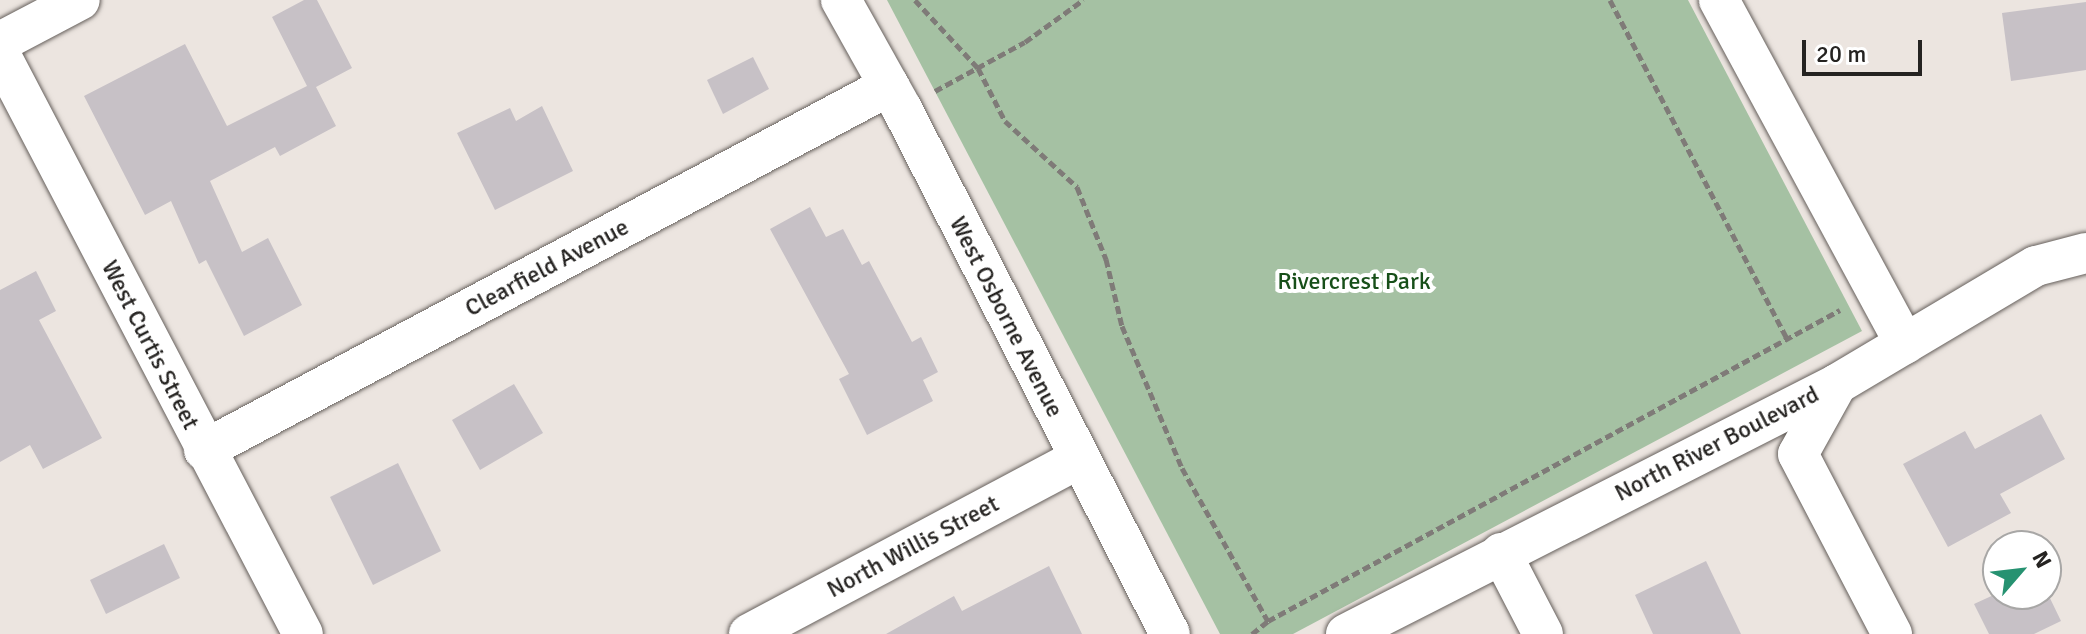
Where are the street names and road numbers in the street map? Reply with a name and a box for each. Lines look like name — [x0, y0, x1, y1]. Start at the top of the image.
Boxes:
street label: West Osborne Avenue — [943, 212, 1069, 422]
street label: Clearfield Avenue — [460, 213, 634, 323]
street label: West Curtis Street — [95, 256, 205, 434]
street label: North River Boulevard — [1610, 380, 1824, 508]
street label: North Willis Street — [822, 490, 1004, 604]

